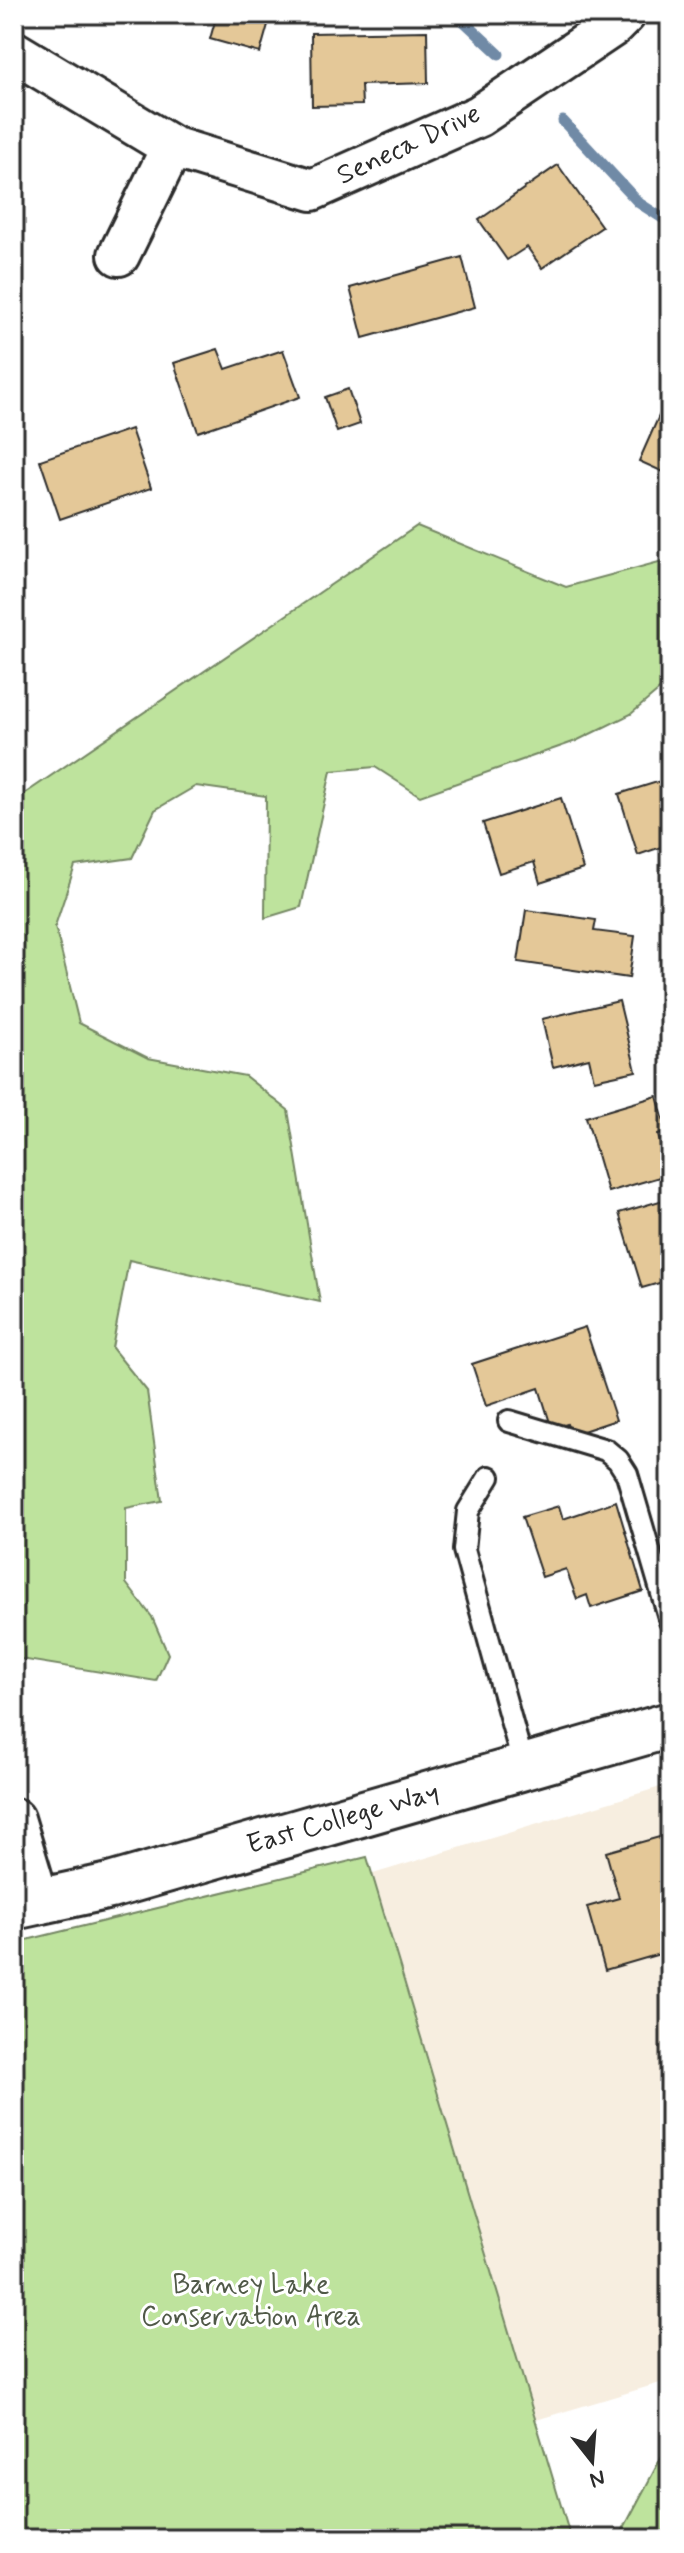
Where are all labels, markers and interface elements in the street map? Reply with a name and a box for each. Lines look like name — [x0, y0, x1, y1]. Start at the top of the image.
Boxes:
street label: Seneca Drive — [331, 96, 487, 194]
street label: East College Way — [243, 1774, 443, 1864]
park label: Barney Lake Conservation Area — [141, 2267, 361, 2336]
north arrow — [552, 2421, 632, 2501]
text: N — [586, 2463, 608, 2494]

